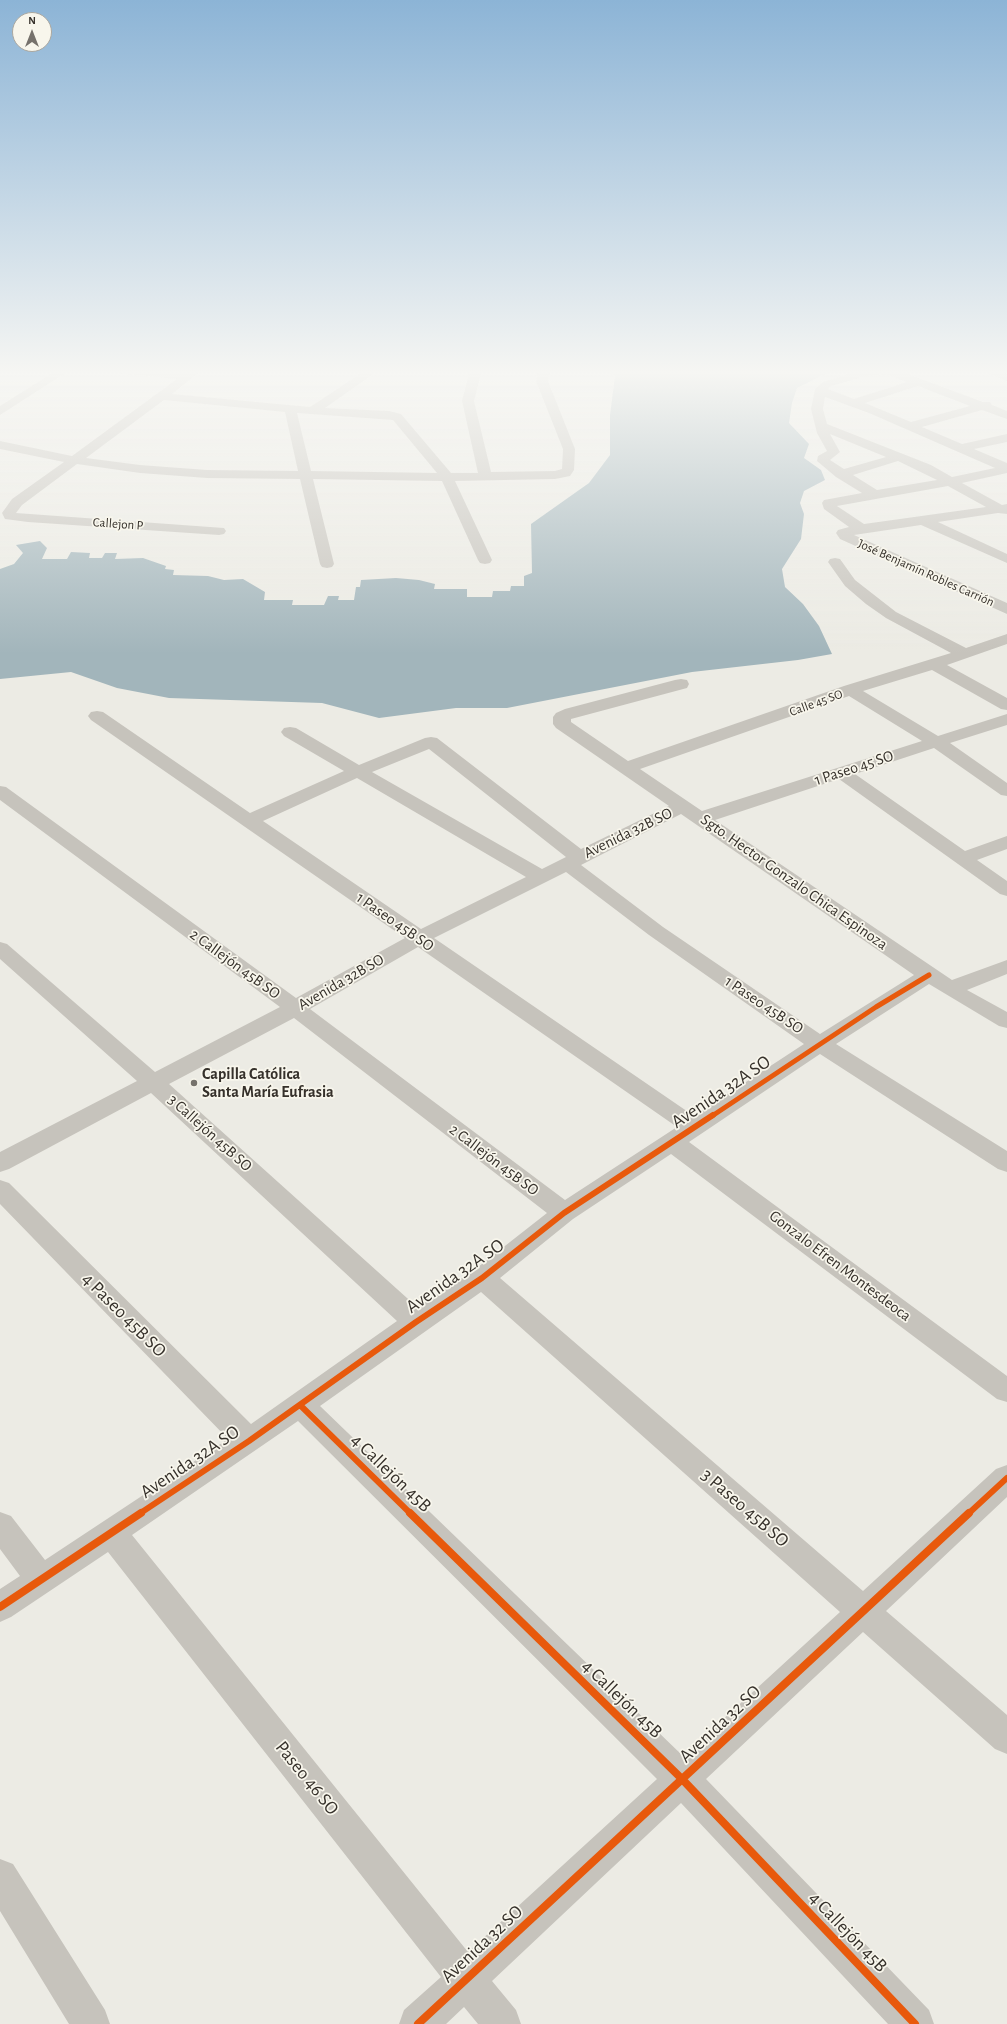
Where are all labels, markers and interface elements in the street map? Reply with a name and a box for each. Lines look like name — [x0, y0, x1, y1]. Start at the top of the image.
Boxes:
north arrow — [12, 12, 52, 52]
text: N — [28, 15, 36, 26]
street label: Callejon P — [92, 514, 144, 534]
street label: José Benjamín Robles Carrión — [855, 536, 997, 610]
street label: Calle 45 SO — [787, 686, 845, 720]
street label: 1 Paseo 45 SO — [812, 746, 896, 790]
street label: Avenida 32B SO — [581, 803, 675, 863]
street label: Sgto. Hector Gonzalo Chica Espinoza — [697, 810, 891, 954]
street label: 1 Paseo 45B SO — [352, 888, 438, 956]
street label: 2 Callejón 45B SO — [186, 925, 284, 1003]
street label: Avenida 32B SO — [295, 950, 387, 1014]
street label: 1 Paseo 45B SO — [721, 972, 807, 1038]
street label: Avenida 32A SO — [667, 1050, 775, 1134]
place label: Capilla Católica Santa María Eufrasia — [202, 1064, 334, 1102]
marker: Capilla Católica Santa María Eufrasia — [189, 1078, 199, 1088]
street label: 3 Callejón 45B SO — [164, 1090, 256, 1176]
street label: 2 Callejón 45B SO — [445, 1120, 543, 1200]
street label: Gonzalo Efren Montesdeoca — [765, 1206, 915, 1326]
street label: Avenida 32A SO — [401, 1234, 509, 1318]
street label: 4 Paseo 45B SO — [77, 1268, 171, 1362]
street label: Avenida 32A SO — [136, 1420, 244, 1504]
street label: 4 Callejón 45B — [346, 1429, 436, 1517]
street label: 3 Paseo 45B SO — [696, 1464, 794, 1552]
street label: 4 Callejón 45B — [577, 1655, 667, 1743]
street label: Avenida 32 SO — [674, 1680, 766, 1768]
street label: Paseo 46 SO — [270, 1736, 344, 1820]
street label: 4 Callejón 45B — [804, 1887, 892, 1977]
street label: Avenida 32 SO — [436, 1900, 528, 1988]

